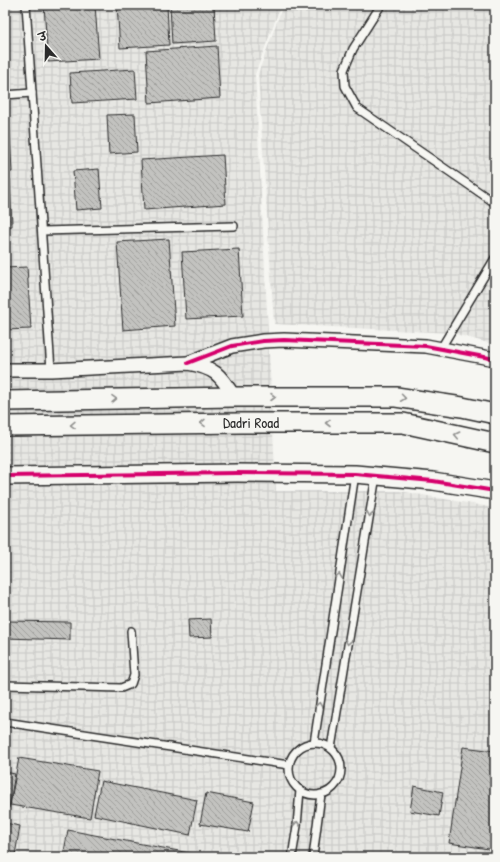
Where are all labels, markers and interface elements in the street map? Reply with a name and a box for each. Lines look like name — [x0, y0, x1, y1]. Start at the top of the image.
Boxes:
north arrow — [26, 26, 66, 66]
text: उ — [36, 28, 50, 45]
one-way arrow — [270, 393, 276, 401]
one-way arrow — [400, 393, 406, 402]
one-way arrow — [111, 395, 117, 404]
street label: Dadri Road — [223, 412, 279, 433]
one-way arrow — [200, 419, 206, 427]
one-way arrow — [325, 419, 331, 427]
one-way arrow — [70, 421, 76, 429]
one-way arrow — [454, 432, 460, 440]
one-way arrow — [366, 511, 375, 517]
one-way arrow — [334, 573, 343, 579]
one-way arrow — [345, 639, 353, 645]
one-way arrow — [314, 702, 323, 708]
one-way arrow — [292, 821, 301, 827]

